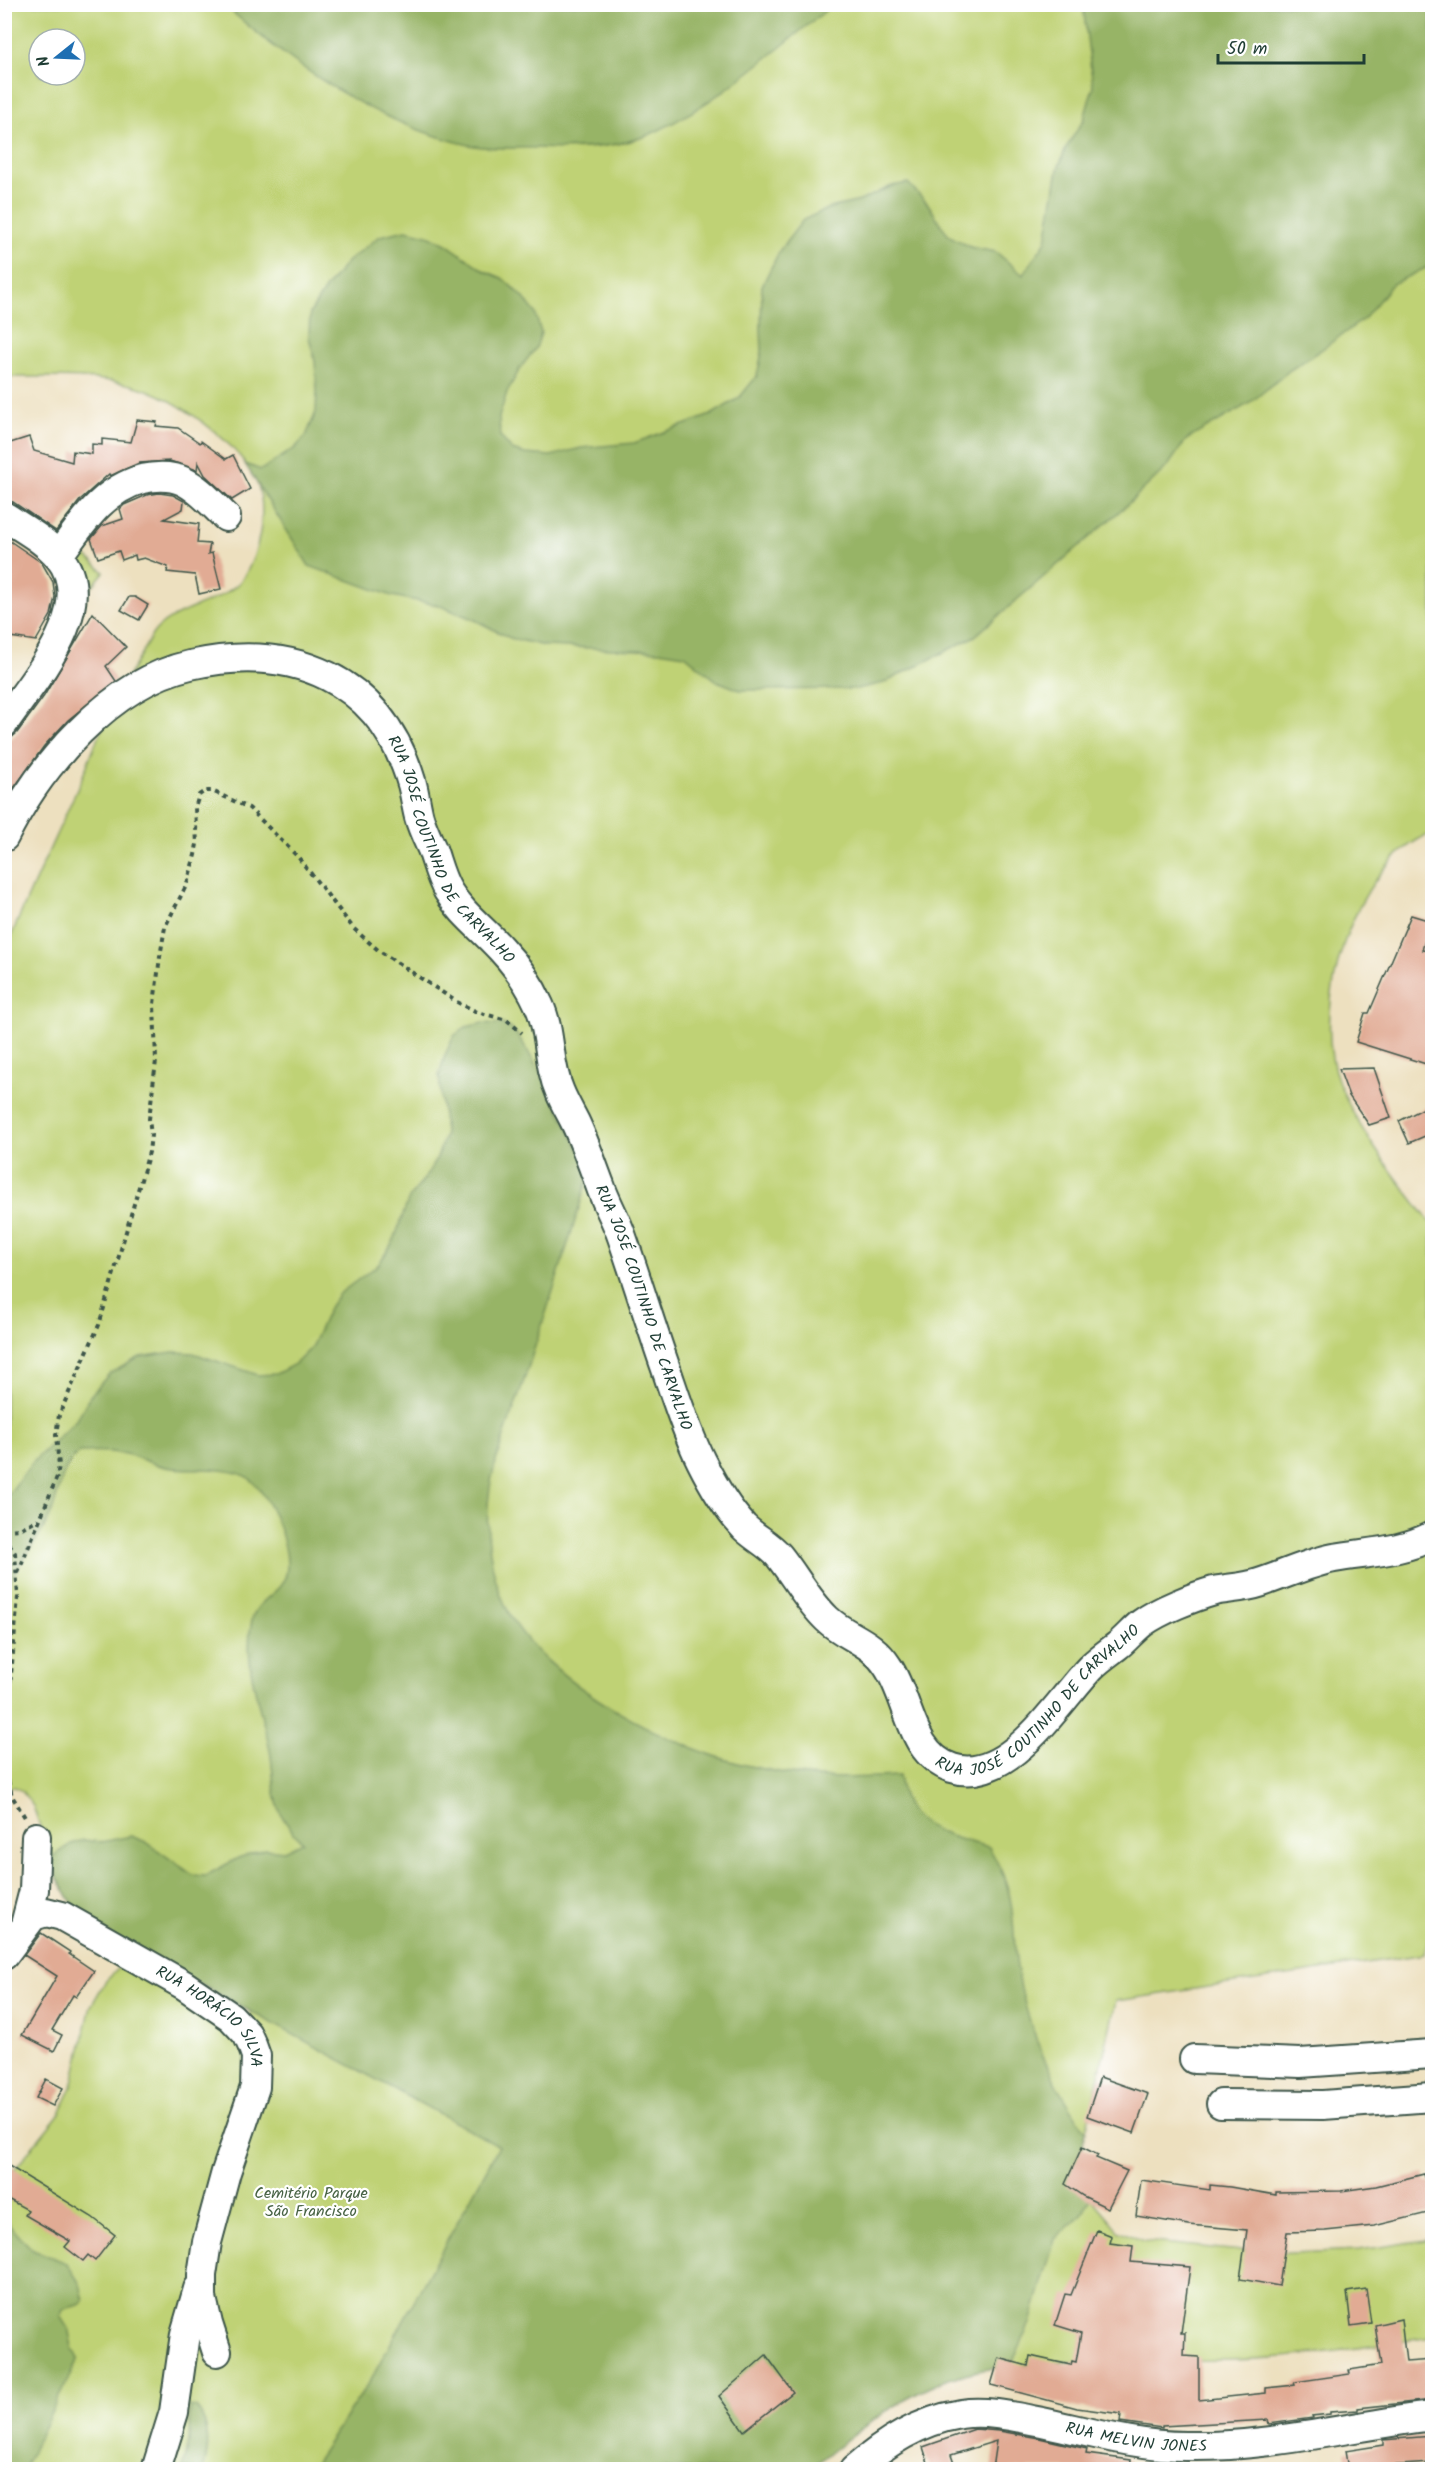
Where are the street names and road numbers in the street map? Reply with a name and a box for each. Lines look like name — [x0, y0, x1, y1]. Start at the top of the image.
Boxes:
street label: RUA JOSÉ COUTINHO DE CARVALHO — [381, 731, 521, 969]
street label: RUA JOSÉ COUTINHO DE CARVALHO — [588, 1181, 699, 1434]
street label: RUA JOSÉ COUTINHO DE CARVALHO — [930, 1618, 1146, 1783]
street label: RUA HORÁCIO SILVA — [151, 1959, 269, 2068]
street label: RUA MELVIN JONES — [1063, 2415, 1208, 2459]

